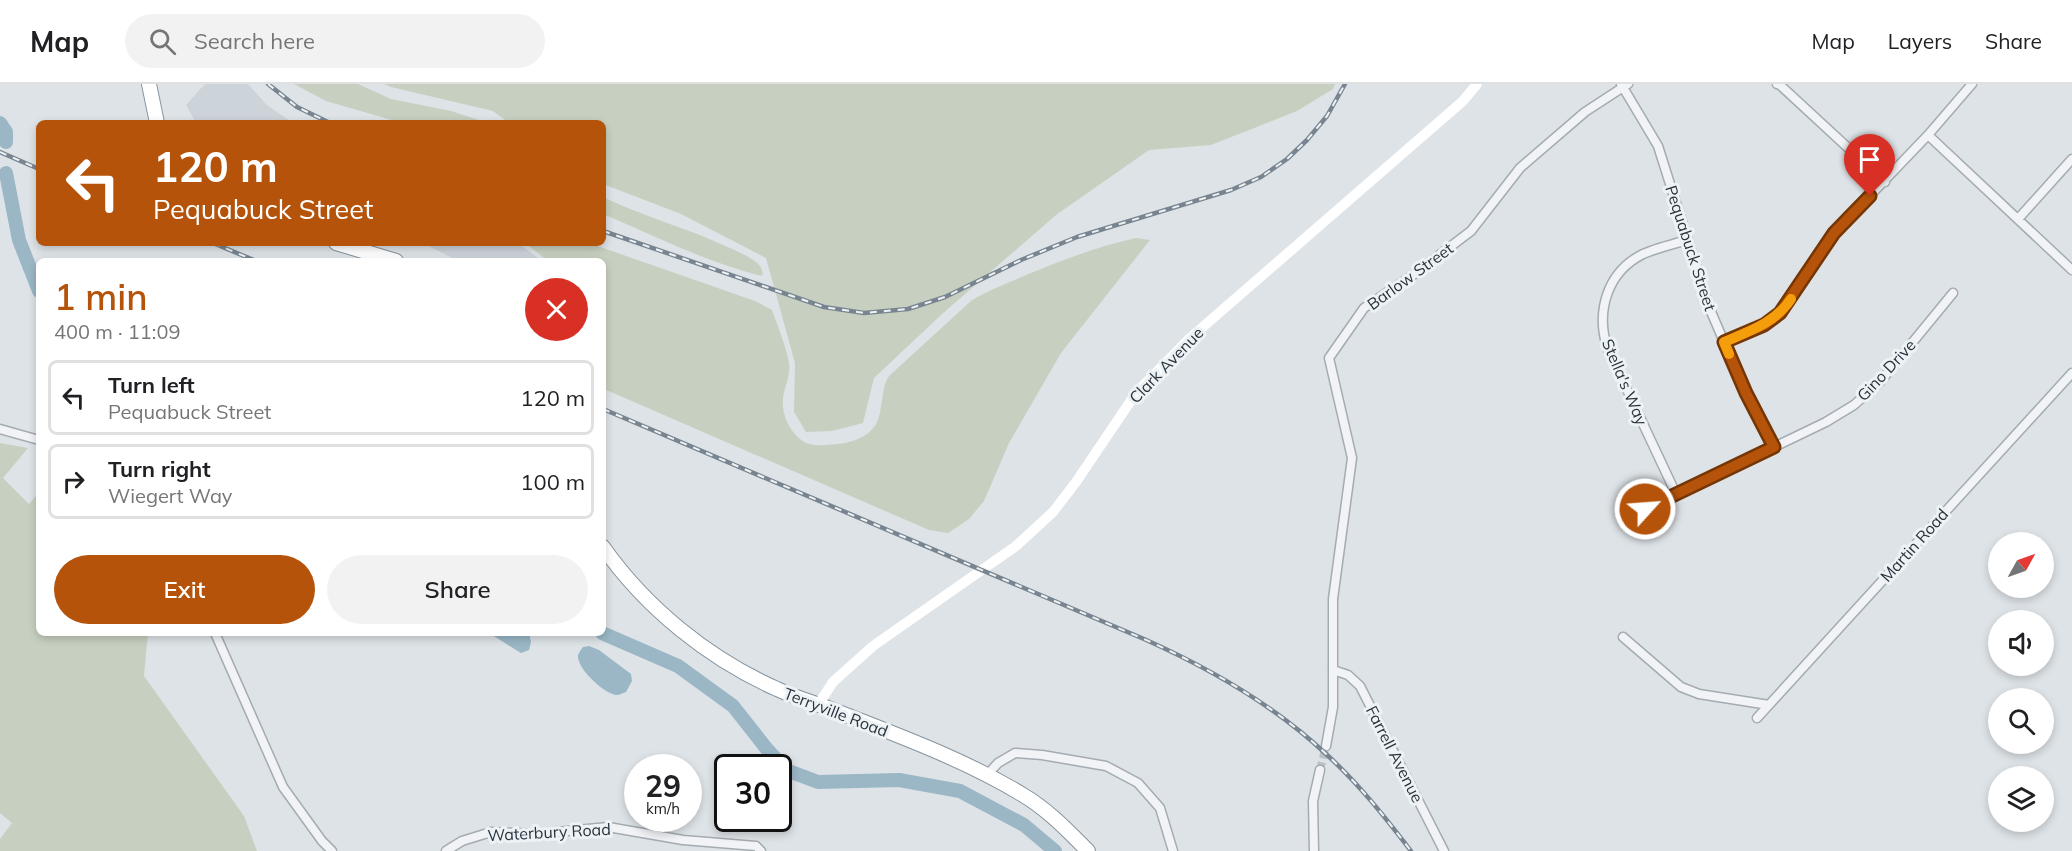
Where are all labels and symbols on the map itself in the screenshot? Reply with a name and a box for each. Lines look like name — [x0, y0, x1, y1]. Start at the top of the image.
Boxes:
pin — [1844, 134, 1895, 196]
street label: Pequabuck Street — [1661, 183, 1721, 314]
street label: Barlow Street — [1363, 238, 1457, 314]
street label: Clark Avenue — [1125, 323, 1207, 407]
street label: Gino Drive — [1852, 335, 1920, 405]
street label: Stella's Way — [1598, 336, 1652, 429]
position arrow — [1613, 477, 1677, 541]
street label: Martin Road — [1876, 504, 1952, 586]
north arrow — [1988, 532, 2054, 598]
street label: Terryville Road — [781, 683, 891, 741]
street label: Farrell Avenue — [1362, 702, 1428, 806]
speed limit sign: 30 — [714, 754, 792, 832]
street label: Waterbury Road — [487, 819, 611, 845]

